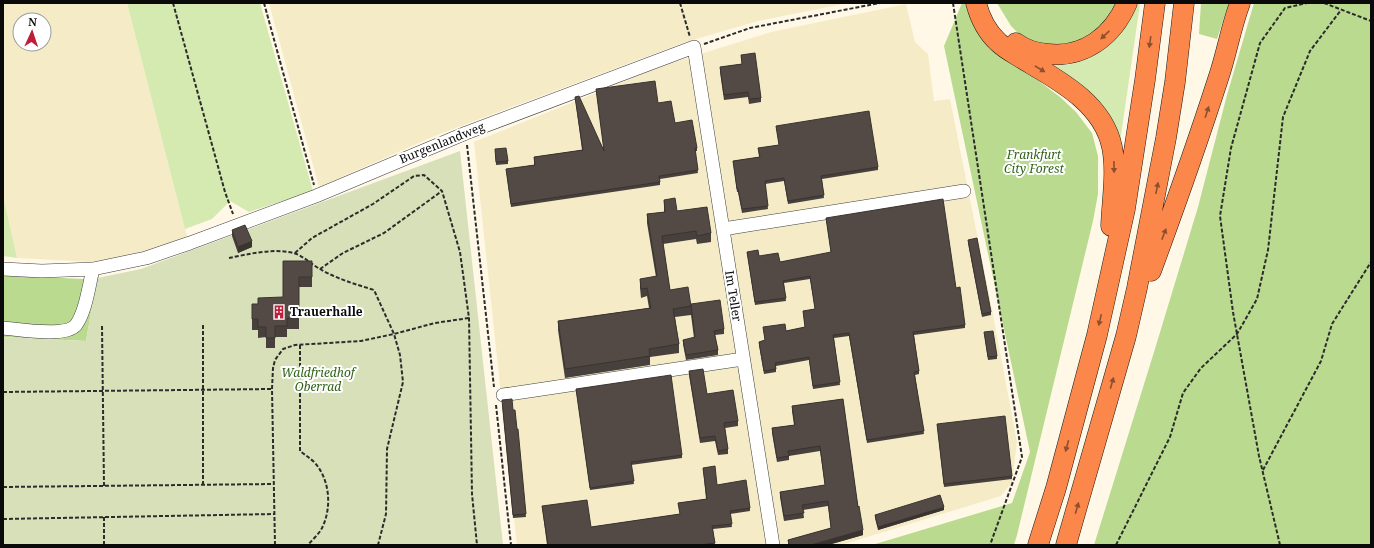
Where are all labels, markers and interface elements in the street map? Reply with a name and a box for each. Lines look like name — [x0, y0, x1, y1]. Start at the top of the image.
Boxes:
north arrow — [12, 12, 52, 52]
text: N — [28, 14, 38, 29]
one-way arrow — [1100, 30, 1110, 40]
one-way arrow — [1147, 36, 1153, 48]
one-way arrow — [1035, 65, 1045, 73]
one-way arrow — [1204, 105, 1210, 117]
street label: Burgenlandweg — [397, 117, 487, 167]
park label: Frankfurt City Forest — [1004, 146, 1064, 177]
one-way arrow — [1111, 161, 1117, 174]
one-way arrow — [1154, 182, 1160, 195]
one-way arrow — [1162, 228, 1168, 240]
street label: Im Teller — [721, 269, 746, 323]
place label: Trauerhalle — [290, 303, 363, 320]
building icon: Trauerhalle — [271, 304, 287, 320]
one-way arrow — [1097, 315, 1103, 327]
park label: Waldfriedhof Oberrad — [281, 364, 357, 395]
one-way arrow — [1110, 376, 1116, 389]
one-way arrow — [1064, 440, 1070, 452]
one-way arrow — [1074, 501, 1080, 513]

